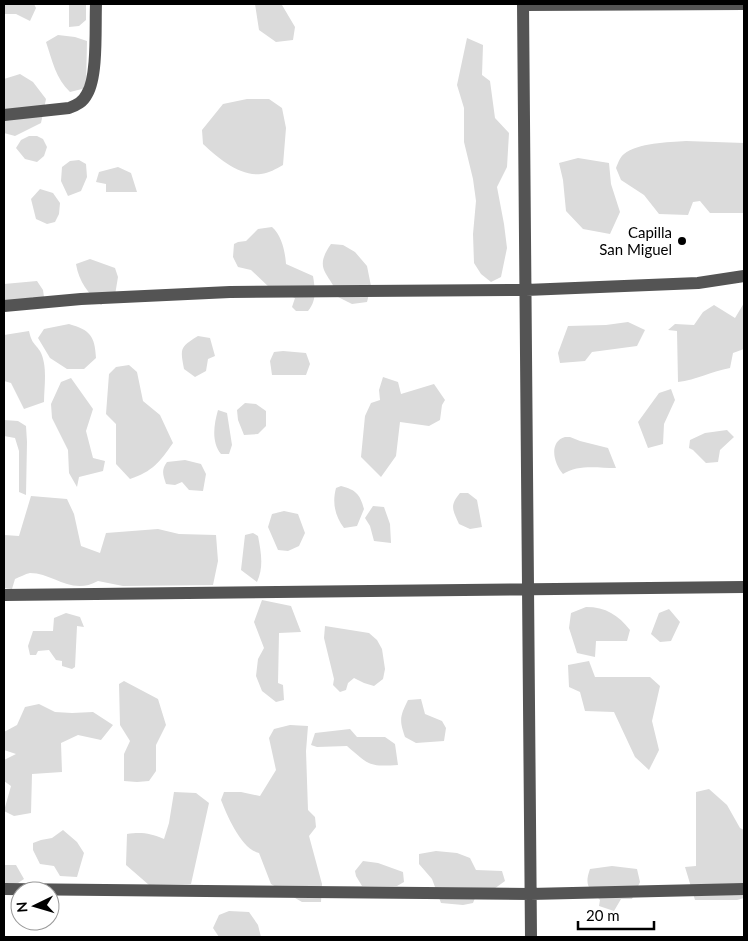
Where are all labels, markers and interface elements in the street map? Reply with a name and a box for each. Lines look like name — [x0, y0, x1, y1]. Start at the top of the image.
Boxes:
place label: Capilla San Miguel — [599, 223, 672, 258]
marker: Capilla San Miguel — [676, 235, 688, 247]
north arrow — [10, 881, 60, 931]
scale bar — [578, 898, 654, 930]
text: N — [13, 901, 30, 913]
text: 20 m — [586, 906, 620, 924]

